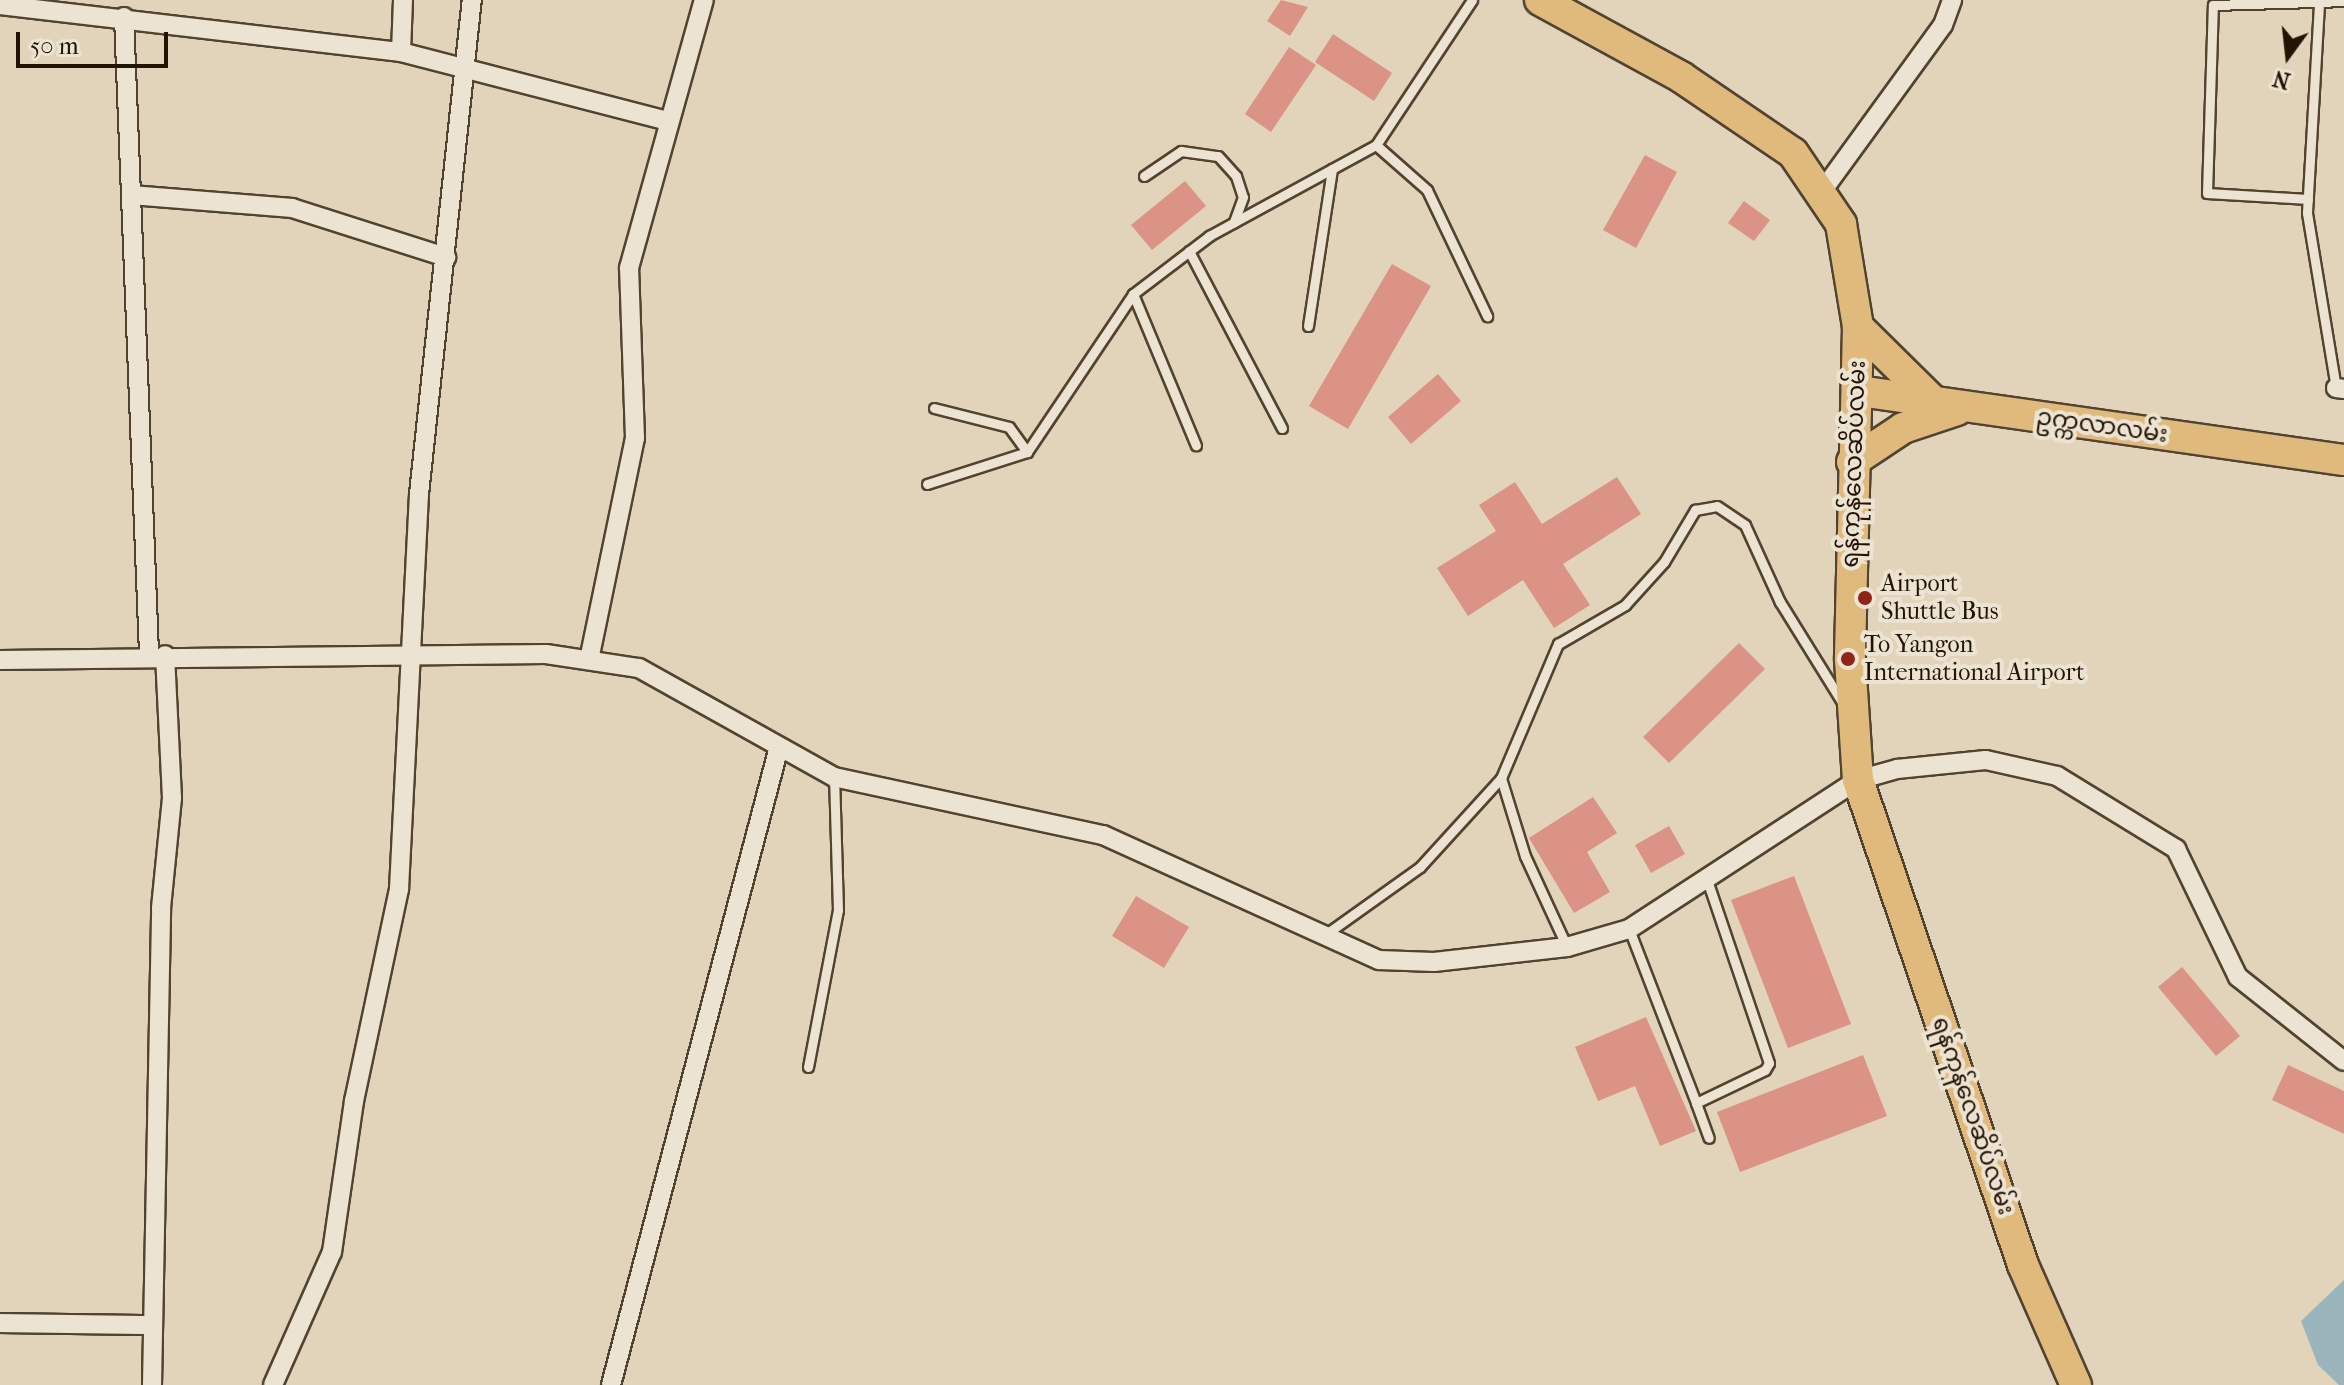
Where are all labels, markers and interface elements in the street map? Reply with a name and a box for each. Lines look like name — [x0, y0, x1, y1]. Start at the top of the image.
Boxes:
scale bar — [20, 16, 172, 66]
north arrow — [2248, 16, 2328, 96]
text: 50 m — [30, 32, 79, 60]
text: N — [2270, 64, 2293, 94]
street label: ရန်ကုန်လေဆိပ်လမ်း — [1836, 360, 1872, 568]
street label: ဥက္ကလာလမ်း — [2034, 403, 2170, 449]
place label: Airport Shuttle Bus — [1881, 570, 1999, 626]
marker: Airport Shuttle Bus — [1856, 589, 1874, 607]
place label: To Yangon International Airport — [1864, 631, 2085, 687]
marker: To Yangon International Airport — [1839, 650, 1857, 668]
street label: ရန်ကုန်လေဆိပ်လမ်း — [1926, 1013, 2020, 1219]

